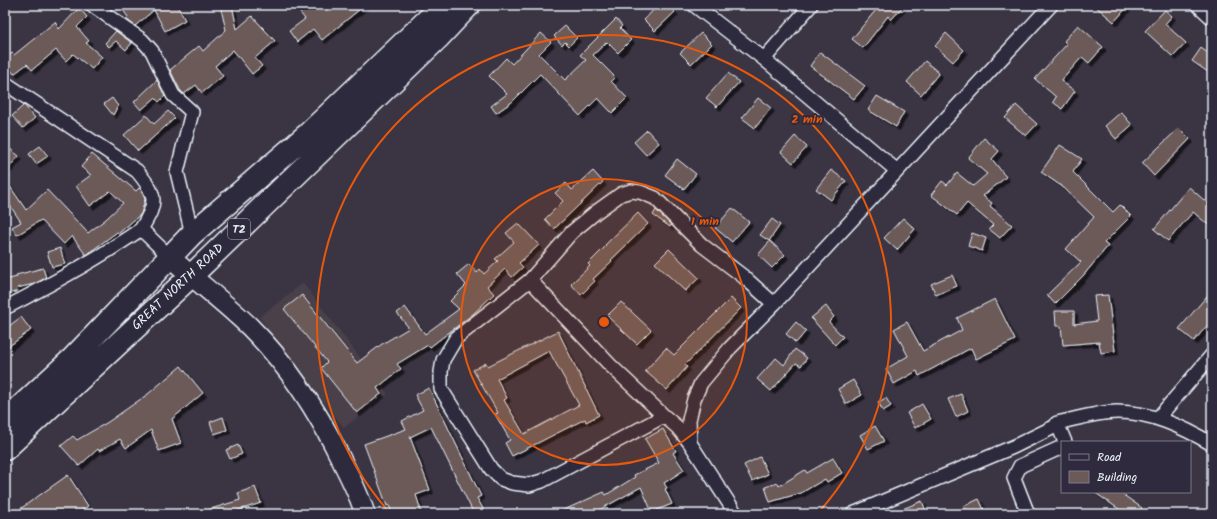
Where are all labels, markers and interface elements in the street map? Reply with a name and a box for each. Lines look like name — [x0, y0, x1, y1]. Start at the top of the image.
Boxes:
text: 2 min — [791, 110, 823, 129]
text: 1 min — [691, 212, 719, 231]
road number: T2 — [228, 219, 250, 239]
street label: GREAT NORTH ROAD — [127, 238, 229, 336]
centre of rings — [597, 315, 611, 329]
legend — [1061, 441, 1191, 493]
text: Road — [1097, 448, 1122, 467]
text: Building — [1097, 468, 1137, 487]

